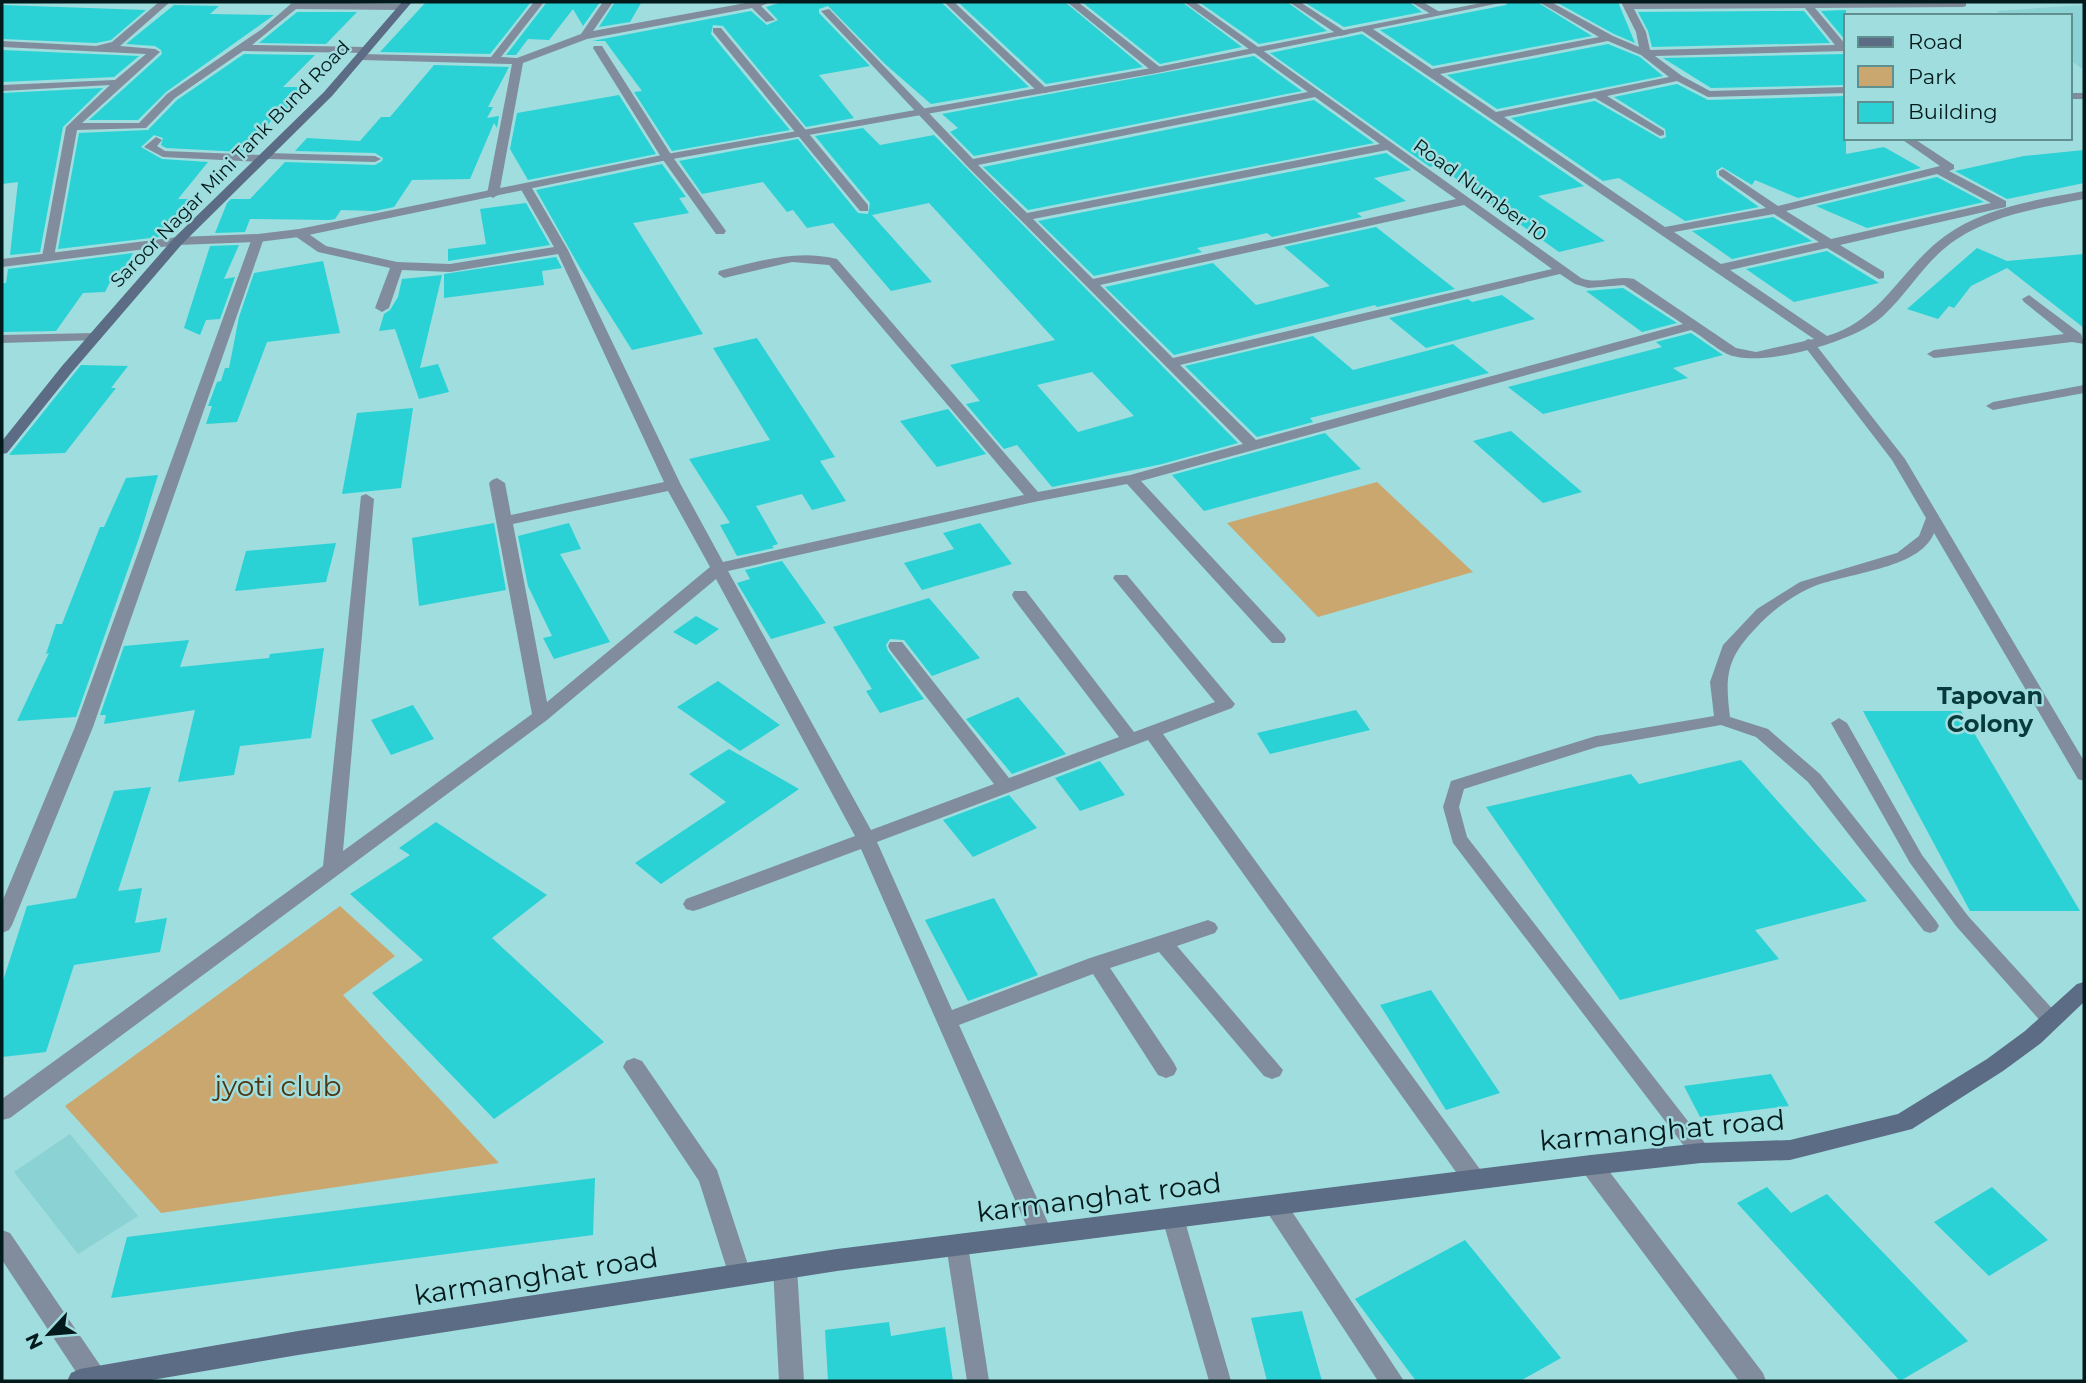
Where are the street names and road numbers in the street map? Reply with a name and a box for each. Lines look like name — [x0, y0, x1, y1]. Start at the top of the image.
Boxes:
street label: Saroor Nagar Mini Tank Bund Road — [106, 36, 354, 292]
street label: Road Number 10 — [1409, 134, 1551, 246]
street label: karmanghat road — [1538, 1102, 1786, 1158]
street label: karmanghat road — [975, 1165, 1223, 1229]
street label: karmanghat road — [412, 1240, 660, 1312]

